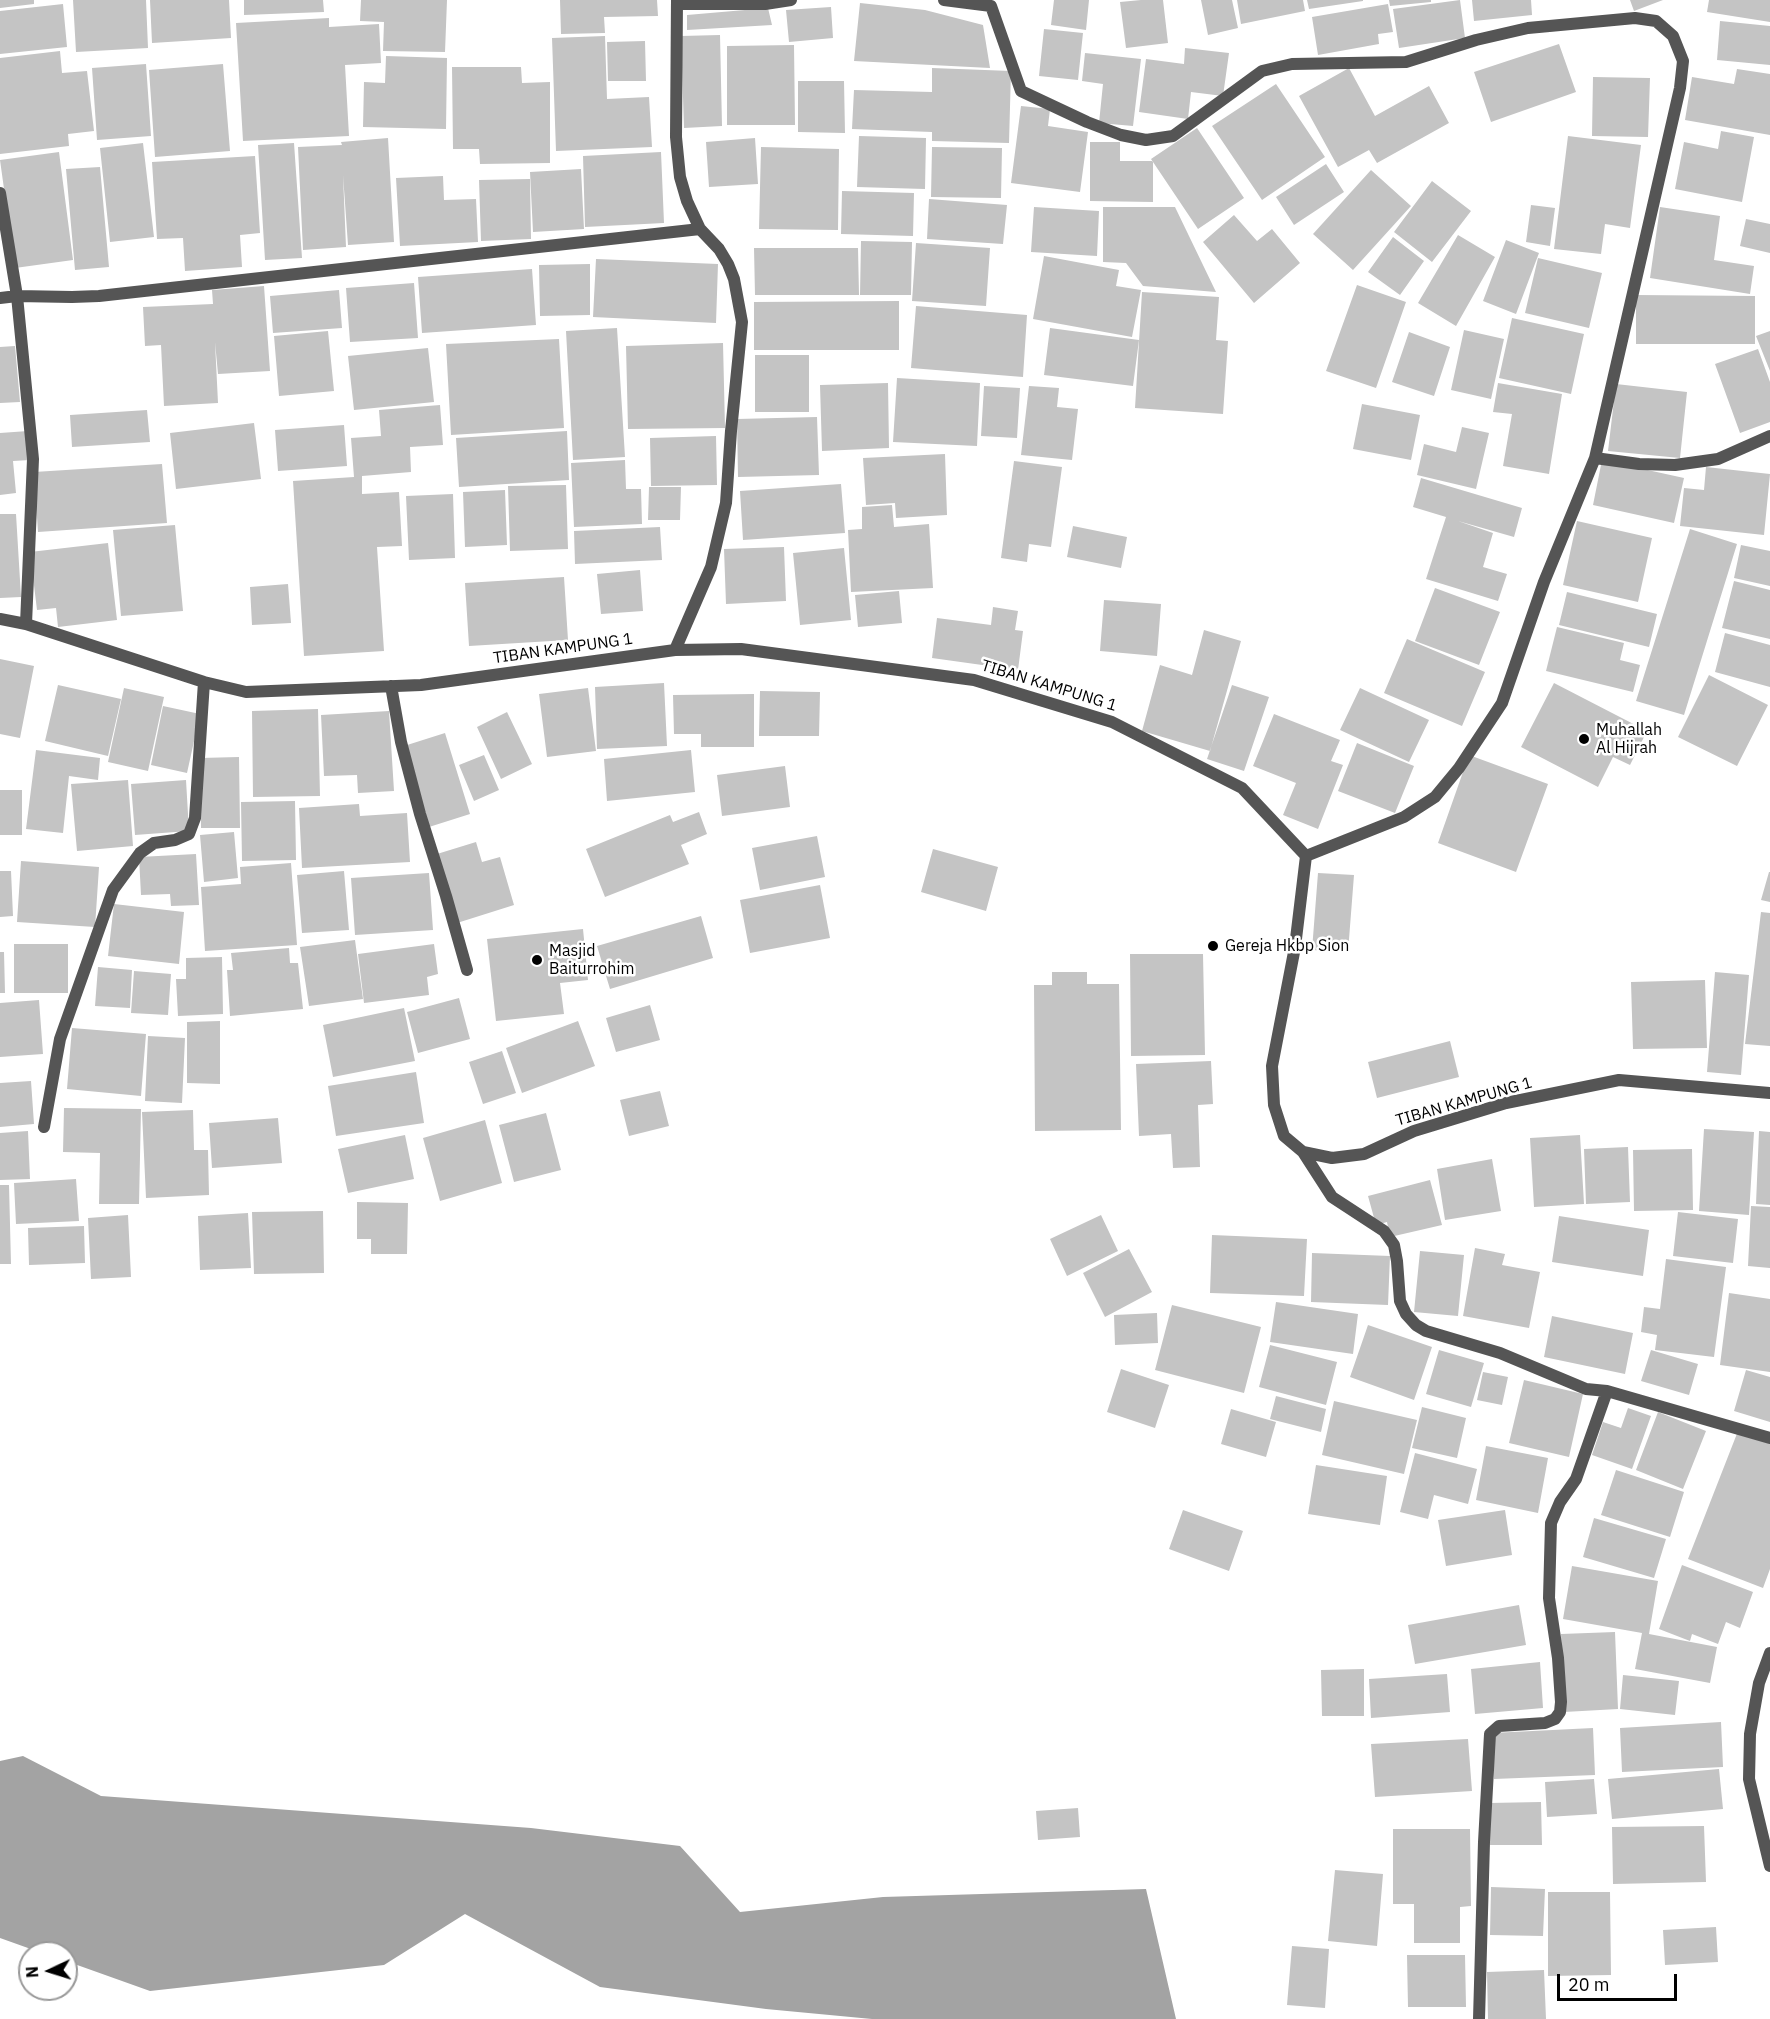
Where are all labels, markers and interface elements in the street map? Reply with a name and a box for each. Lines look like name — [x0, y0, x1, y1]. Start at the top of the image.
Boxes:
street label: TIBAN KAMPUNG 1 — [492, 630, 634, 668]
street label: TIBAN KAMPUNG 1 — [979, 656, 1119, 716]
place label: Muhallah Al Hijrah — [1596, 720, 1662, 758]
marker: Muhallah Al Hijrah — [1577, 732, 1591, 746]
place label: Gereja Hkbp Sion — [1225, 936, 1349, 956]
marker: Gereja Hkbp Sion — [1206, 939, 1220, 953]
place label: Masjid Baiturrohim — [549, 941, 634, 979]
marker: Masjid Baiturrohim — [530, 953, 544, 967]
street label: TIBAN KAMPUNG 1 — [1394, 1073, 1534, 1131]
north arrow — [18, 1941, 78, 2001]
scale bar — [1560, 1962, 1680, 2000]
text: N — [22, 1966, 42, 1979]
text: 20 m — [1568, 1973, 1610, 1996]

